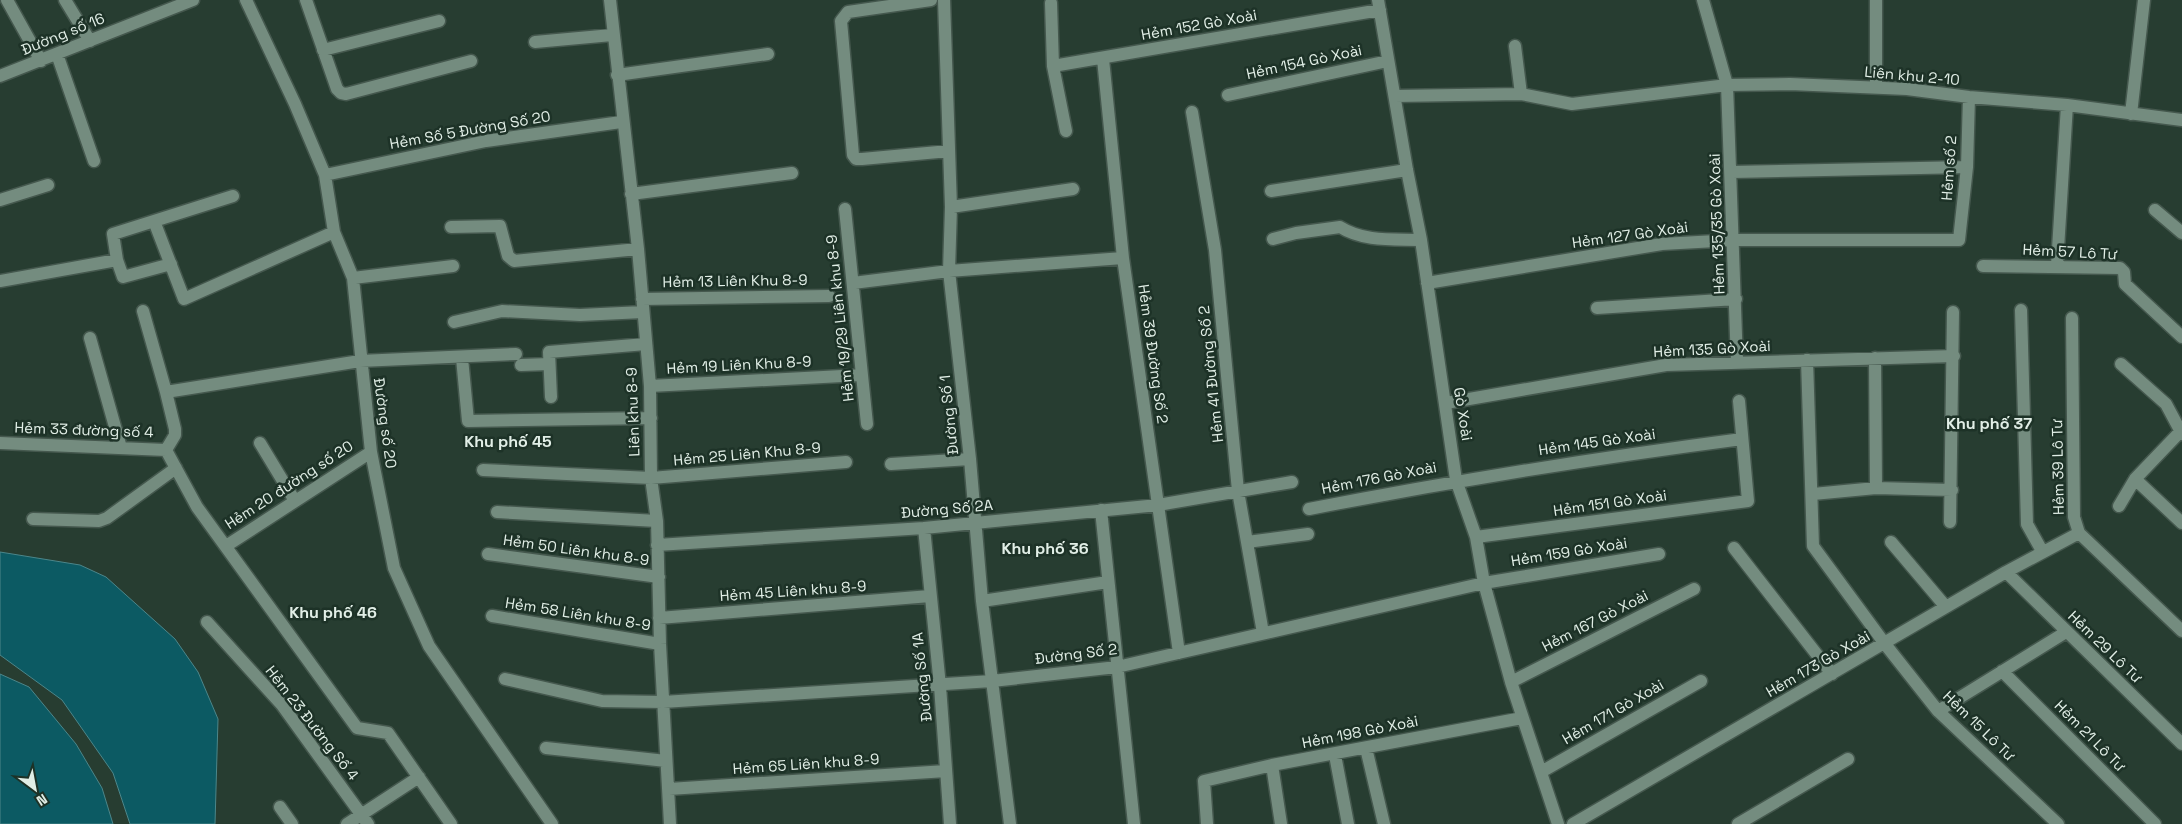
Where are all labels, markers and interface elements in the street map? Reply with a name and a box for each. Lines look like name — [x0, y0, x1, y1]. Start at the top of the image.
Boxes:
street label: Hẻm 152 Gò Xoài — [1139, 5, 1258, 44]
street label: Đường số 16 — [18, 8, 107, 59]
street label: Hẻm 154 Gò Xoài — [1244, 40, 1364, 83]
street label: Liên khu 2-10 — [1864, 62, 1961, 89]
street label: Hẻm Số 5 Đường Số 20 — [388, 106, 552, 153]
street label: Hẻm số 2 — [1937, 135, 1960, 201]
street label: Hẻm 135/35 Gò Xoài — [1705, 153, 1728, 295]
street label: Hẻm 127 Gò Xoài — [1571, 217, 1689, 252]
street label: Hẻm 19/29 Liên khu 8-9 — [821, 234, 858, 403]
street label: Hẻm 57 Lô Tư — [2022, 240, 2118, 263]
street label: Hẻm 13 Liên Khu 8-9 — [662, 270, 808, 291]
street label: Hẻm 39 Đường Số 2 — [1134, 283, 1173, 425]
street label: Hẻm 41 Đường Số 2 — [1194, 305, 1227, 443]
street label: Hẻm 135 Gò Xoài — [1653, 336, 1771, 361]
street label: Hẻm 19 Liên Khu 8-9 — [666, 351, 812, 378]
street label: Liên khu 8-9 — [621, 367, 644, 457]
street label: Đường Số 1 — [935, 374, 962, 456]
street label: Đường số 20 — [370, 376, 401, 469]
street label: Gò Xoài — [1450, 386, 1477, 442]
district label: Khu phố 37 — [1946, 413, 2032, 434]
street label: Hẻm 33 đường số 4 — [14, 418, 154, 441]
street label: Hẻm 39 Lô Tư — [2047, 419, 2068, 515]
street label: Hẻm 145 Gò Xoài — [1537, 424, 1657, 459]
district label: Khu phố 45 — [464, 431, 552, 452]
street label: Hẻm 20 đường số 20 — [221, 436, 356, 533]
street label: Hẻm 25 Liên Khu 8-9 — [673, 438, 821, 469]
street label: Hẻm 176 Gò Xoài — [1320, 457, 1438, 498]
street label: Hẻm 151 Gò Xoài — [1552, 485, 1668, 520]
street label: Đường Số 2A — [900, 495, 994, 522]
street label: Hẻm 50 Liên khu 8-9 — [502, 530, 650, 569]
street label: Hẻm 159 Gò Xoài — [1509, 533, 1629, 570]
district label: Khu phố 36 — [1001, 538, 1089, 559]
street label: Hẻm 45 Liên khu 8-9 — [719, 576, 867, 605]
street label: Hẻm 167 Gò Xoài — [1538, 586, 1651, 656]
street label: Hẻm 58 Liên khu 8-9 — [504, 593, 652, 634]
district label: Khu phố 46 — [289, 602, 377, 623]
street label: Hẻm 29 Lô Tư — [2064, 606, 2147, 687]
street label: Hẻm 173 Gò Xoài — [1762, 626, 1873, 701]
street label: Đường Số 1A — [907, 631, 936, 723]
street label: Đường Số 2 — [1034, 639, 1118, 668]
street label: Hẻm 23 Đường Số 4 — [262, 661, 363, 784]
street label: Hẻm 171 Gò Xoài — [1559, 675, 1667, 748]
street label: Hẻm 15 Lô Tư — [1939, 686, 2019, 765]
street label: Hẻm 21 Lô Tư — [2051, 696, 2130, 775]
street label: Hẻm 198 Gò Xoài — [1300, 711, 1420, 752]
street label: Hẻm 65 Liên khu 8-9 — [732, 749, 880, 778]
north arrow — [10, 764, 60, 814]
text: N — [33, 790, 51, 810]

